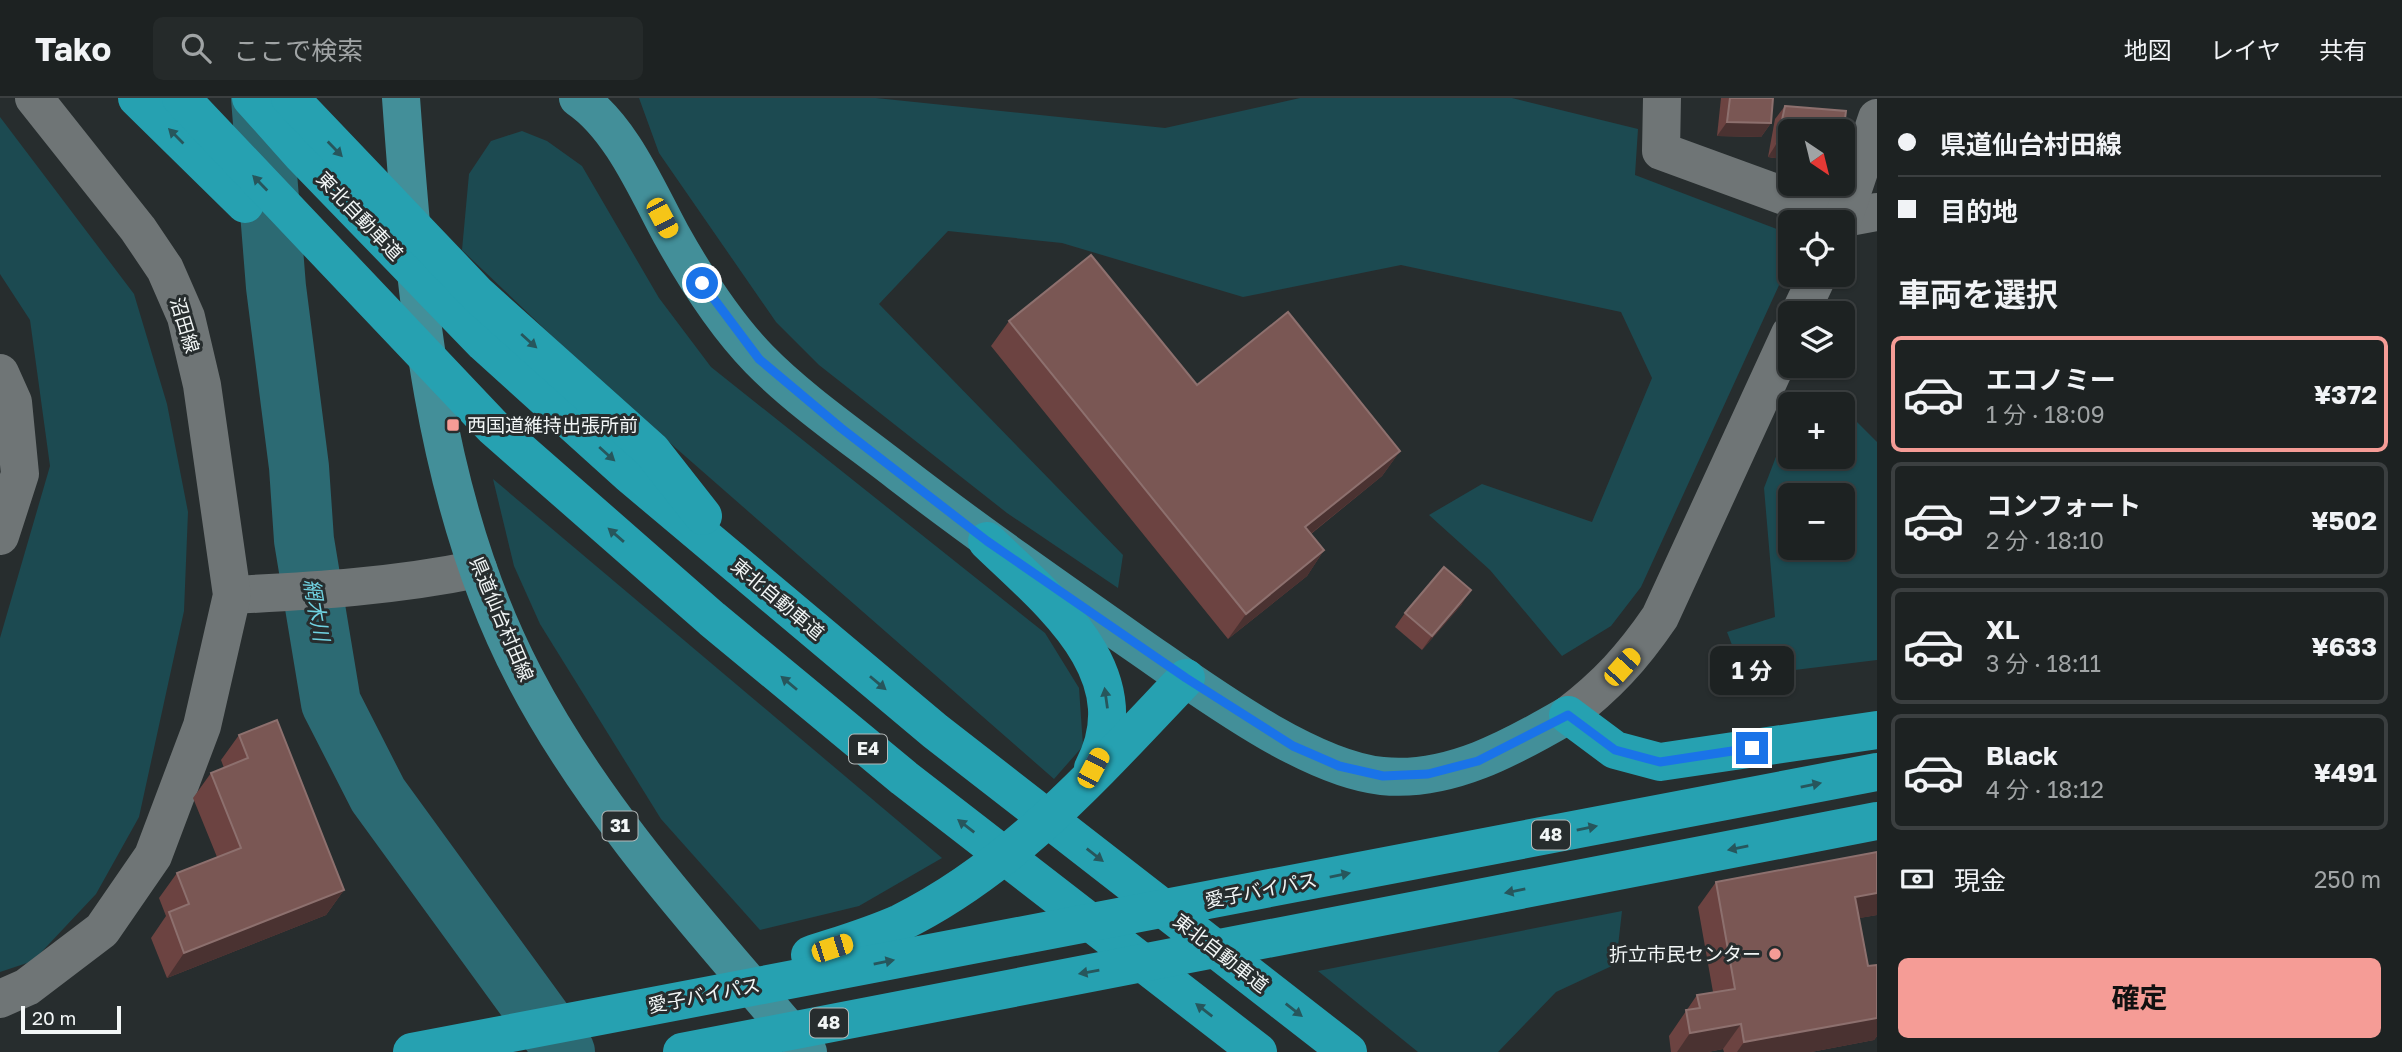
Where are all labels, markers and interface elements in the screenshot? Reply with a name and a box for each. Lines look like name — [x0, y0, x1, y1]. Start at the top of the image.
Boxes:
search box — [153, 17, 643, 80]
text: Tako — [35, 29, 111, 68]
icon: search — [177, 29, 215, 67]
text: ここで検索 — [233, 35, 363, 66]
text: 地図 — [2124, 35, 2172, 64]
text: レイヤ — [2210, 35, 2281, 64]
text: 共有 — [2319, 35, 2367, 64]
north arrow — [1778, 119, 1855, 196]
map controls — [1778, 119, 1855, 560]
one-way arrow — [168, 129, 185, 145]
text: 県道仙台村田線 — [1940, 129, 2122, 160]
one-way arrow — [327, 140, 343, 157]
street label: 東北自動車道 — [312, 167, 408, 265]
one-way arrow — [252, 175, 268, 192]
car — [643, 195, 682, 241]
text: 目的地 — [1940, 196, 2018, 227]
button: locate — [1778, 210, 1855, 287]
route start — [686, 267, 718, 299]
text: 車両を選択 — [1898, 275, 2058, 313]
street label: 沼田線 — [166, 294, 205, 355]
button: layers — [1778, 301, 1855, 378]
one-way arrow — [520, 333, 537, 348]
icon: car — [1902, 363, 1965, 426]
text: エコノミー — [1986, 364, 2116, 395]
text: ¥372 — [2314, 379, 2377, 410]
button: + — [1778, 392, 1855, 469]
text: 1 分 · 18:09 — [1986, 400, 2105, 428]
place label: 西国道維持出張所前 — [467, 413, 638, 436]
marker: 西国道維持出張所前 — [445, 417, 461, 433]
one-way arrow — [598, 446, 615, 462]
button: − — [1778, 483, 1855, 560]
icon: car — [1902, 489, 1965, 552]
text: コンフォート — [1986, 490, 2141, 521]
text: ¥502 — [2311, 505, 2377, 536]
text: 2 分 · 18:10 — [1986, 526, 2104, 554]
one-way arrow — [607, 527, 625, 543]
street label: 県道仙台村田線 — [466, 553, 539, 685]
street label: 東北自動車道 — [727, 553, 829, 644]
water label: 網木川 — [299, 577, 336, 645]
text: XL — [1986, 614, 2020, 645]
icon: car — [1902, 615, 1965, 678]
text: ¥633 — [2312, 631, 2377, 662]
car — [1601, 644, 1644, 690]
callout: 1 分 — [1710, 646, 1794, 696]
text: 3 分 · 18:11 — [1986, 649, 2101, 677]
text: 1 分 — [1732, 656, 1772, 684]
one-way arrow — [780, 675, 798, 691]
one-way arrow — [869, 676, 887, 691]
one-way arrow — [1101, 687, 1112, 709]
route end — [1736, 732, 1768, 764]
road number: E4 — [849, 734, 887, 764]
text: Black — [1986, 740, 2058, 771]
icon: car — [1902, 741, 1965, 804]
car — [1074, 745, 1113, 791]
text: ¥491 — [2314, 757, 2377, 788]
text: 4 分 · 18:12 — [1986, 775, 2104, 803]
one-way arrow — [1800, 779, 1822, 790]
road number: 31 — [602, 812, 638, 840]
one-way arrow — [957, 818, 975, 833]
road number: 48 — [1532, 820, 1570, 850]
one-way arrow — [1576, 822, 1598, 833]
one-way arrow — [1727, 843, 1749, 854]
one-way arrow — [1086, 848, 1104, 862]
icon: cash — [1898, 860, 1936, 898]
text: 現金 — [1954, 865, 2006, 896]
text: 250 m — [2314, 865, 2381, 893]
street label: 愛子バイパス — [1203, 867, 1319, 912]
one-way arrow — [1329, 870, 1351, 881]
one-way arrow — [1504, 886, 1526, 897]
street label: 東北自動車道 — [1169, 908, 1273, 997]
car — [809, 932, 856, 964]
place label: 折立市民センター — [1609, 942, 1761, 965]
marker: 折立市民センター — [1767, 946, 1783, 962]
one-way arrow — [873, 956, 895, 967]
button: 確定 — [1898, 958, 2381, 1038]
one-way arrow — [1078, 967, 1100, 978]
street label: 愛子バイパス — [646, 972, 762, 1017]
one-way arrow — [1285, 1002, 1303, 1016]
scale bar — [21, 1003, 121, 1035]
one-way arrow — [1195, 1003, 1213, 1018]
text: 20 m — [32, 1006, 76, 1029]
road number: 48 — [810, 1008, 848, 1038]

